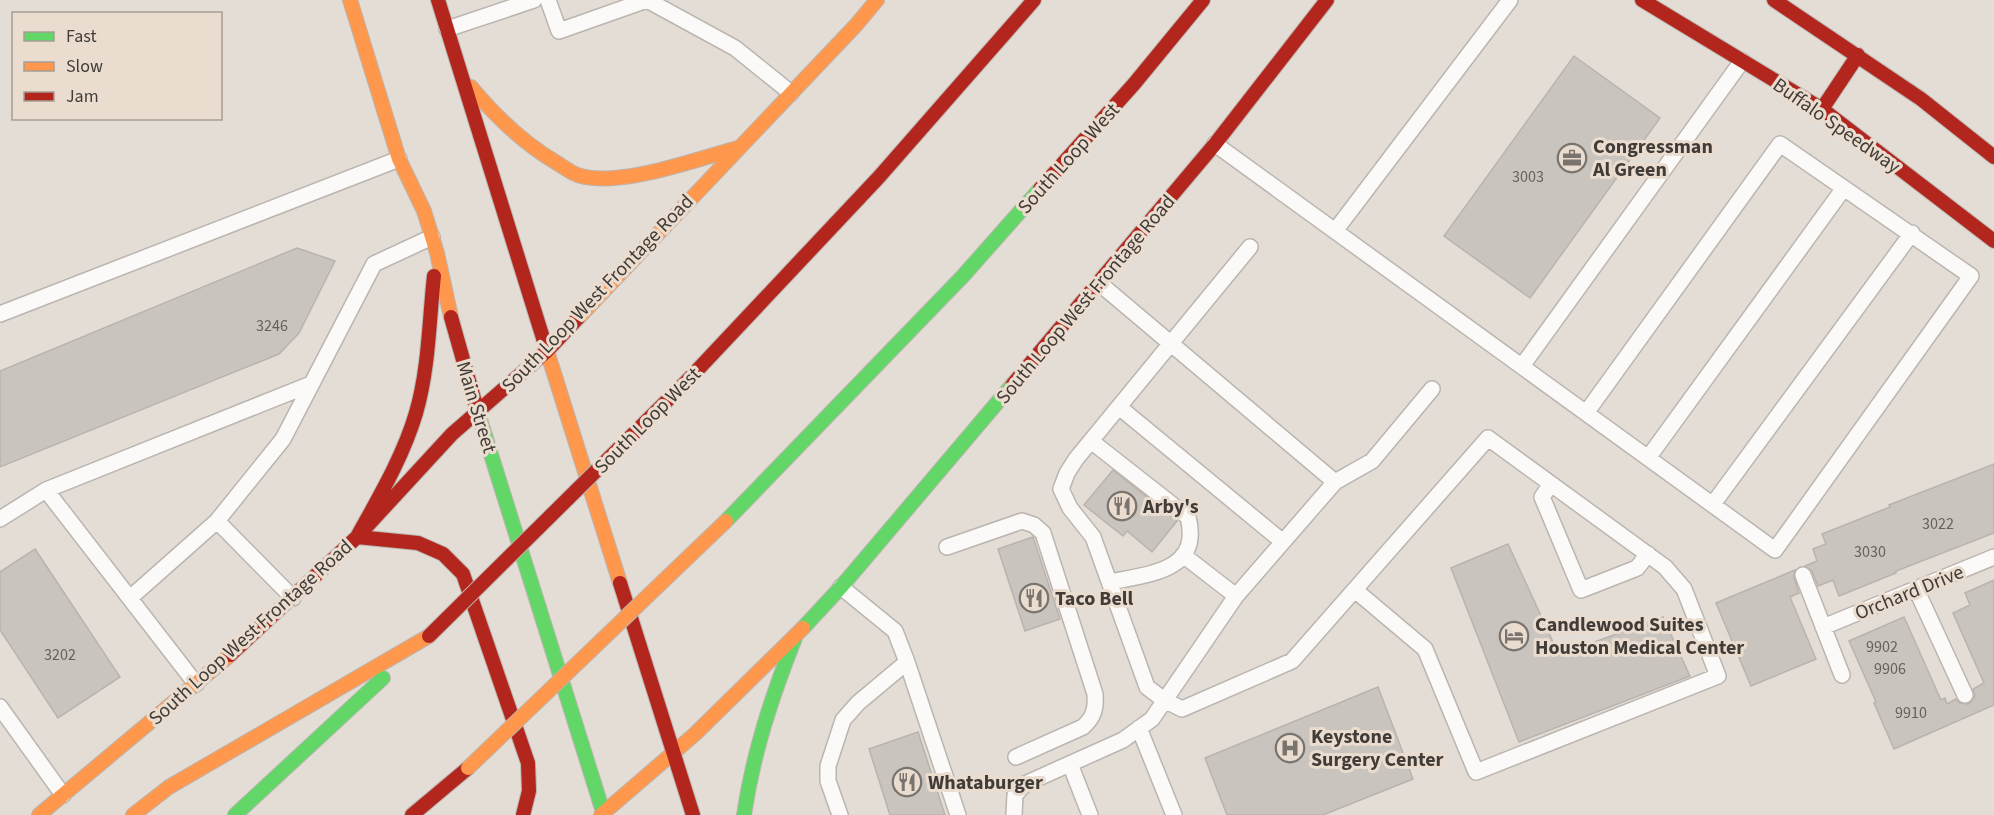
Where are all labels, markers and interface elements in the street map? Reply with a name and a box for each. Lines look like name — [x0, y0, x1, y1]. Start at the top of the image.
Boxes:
legend — [12, 12, 222, 120]
text: Fast — [66, 24, 97, 49]
text: Slow — [66, 54, 103, 79]
street label: Buffalo Speedway — [1767, 71, 1906, 181]
text: Jam — [66, 84, 99, 109]
street label: South Loop West — [1011, 97, 1126, 220]
place label: Congressman Al Green — [1592, 133, 1713, 184]
office icon: Congressman Al Green — [1556, 142, 1588, 174]
house number: 3003 — [1512, 166, 1544, 188]
street label: South Loop West Frontage Road — [495, 188, 700, 399]
street label: South Loop West Frontage Road — [990, 189, 1182, 410]
house number: 3246 — [256, 315, 288, 337]
street label: Main Street — [449, 358, 503, 457]
street label: South Loop West — [588, 361, 708, 480]
restaurant icon: Arby's — [1106, 490, 1138, 522]
place label: Arby's — [1142, 493, 1199, 521]
house number: 3022 — [1922, 513, 1954, 535]
street label: South Loop West Frontage Road — [143, 533, 359, 732]
house number: 3030 — [1854, 541, 1886, 563]
street label: Orchard Drive — [1851, 558, 1968, 628]
restaurant icon: Taco Bell — [1018, 582, 1050, 614]
place label: Taco Bell — [1055, 585, 1133, 613]
place label: Candlewood Suites Houston Medical Center — [1535, 611, 1744, 662]
hotel icon: Candlewood Suites Houston Medical Center — [1498, 620, 1530, 652]
house number: 9902 — [1866, 636, 1898, 658]
house number: 3202 — [44, 644, 76, 666]
house number: 9906 — [1874, 658, 1906, 680]
house number: 9910 — [1895, 702, 1927, 724]
place label: Keystone Surgery Center — [1311, 723, 1444, 774]
hospital icon: Keystone Surgery Center — [1274, 732, 1306, 764]
restaurant icon: Whataburger — [891, 766, 923, 798]
place label: Whataburger — [928, 769, 1043, 797]

